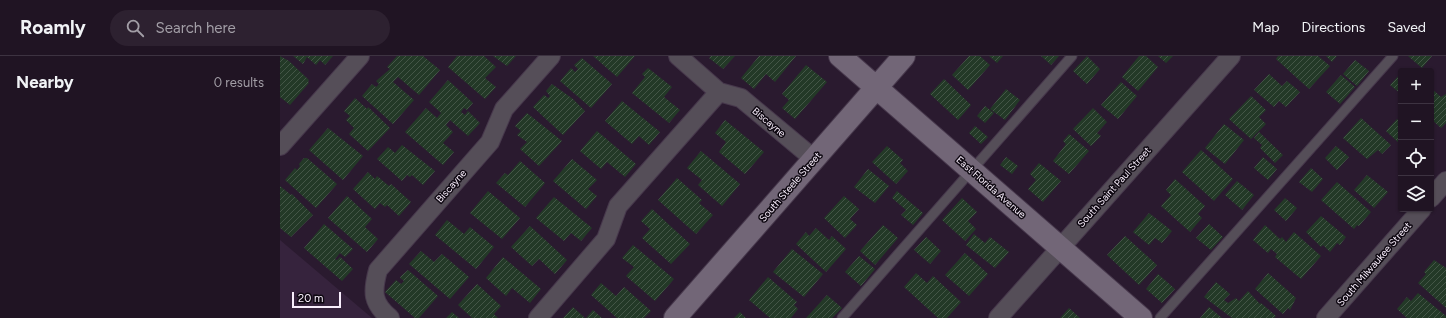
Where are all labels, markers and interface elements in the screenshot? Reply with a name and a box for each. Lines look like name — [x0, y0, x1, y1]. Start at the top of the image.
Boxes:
search box — [110, 10, 390, 46]
text: Roamly — [20, 16, 86, 39]
icon: search — [124, 17, 146, 39]
text: Search here — [156, 19, 236, 37]
text: Map — [1252, 19, 1280, 36]
text: Directions — [1302, 19, 1365, 36]
text: Saved — [1387, 19, 1426, 36]
map controls — [1398, 68, 1434, 212]
button: + — [1398, 68, 1434, 104]
text: Nearby — [16, 72, 74, 92]
text: 0 results — [214, 75, 264, 90]
street label: Biscayne — [750, 104, 789, 140]
button: − — [1398, 104, 1434, 140]
button: locate — [1398, 140, 1434, 176]
street label: South Saint Paul Street — [1074, 144, 1154, 230]
street label: South Steele Street — [756, 149, 824, 225]
street label: East Florida Avenue — [953, 153, 1029, 221]
street label: Biscayne — [433, 166, 469, 205]
button: layers — [1398, 176, 1434, 212]
street label: South Milwaukee Street — [1334, 219, 1414, 309]
scale bar — [292, 290, 341, 309]
text: 20 m — [298, 292, 323, 305]

